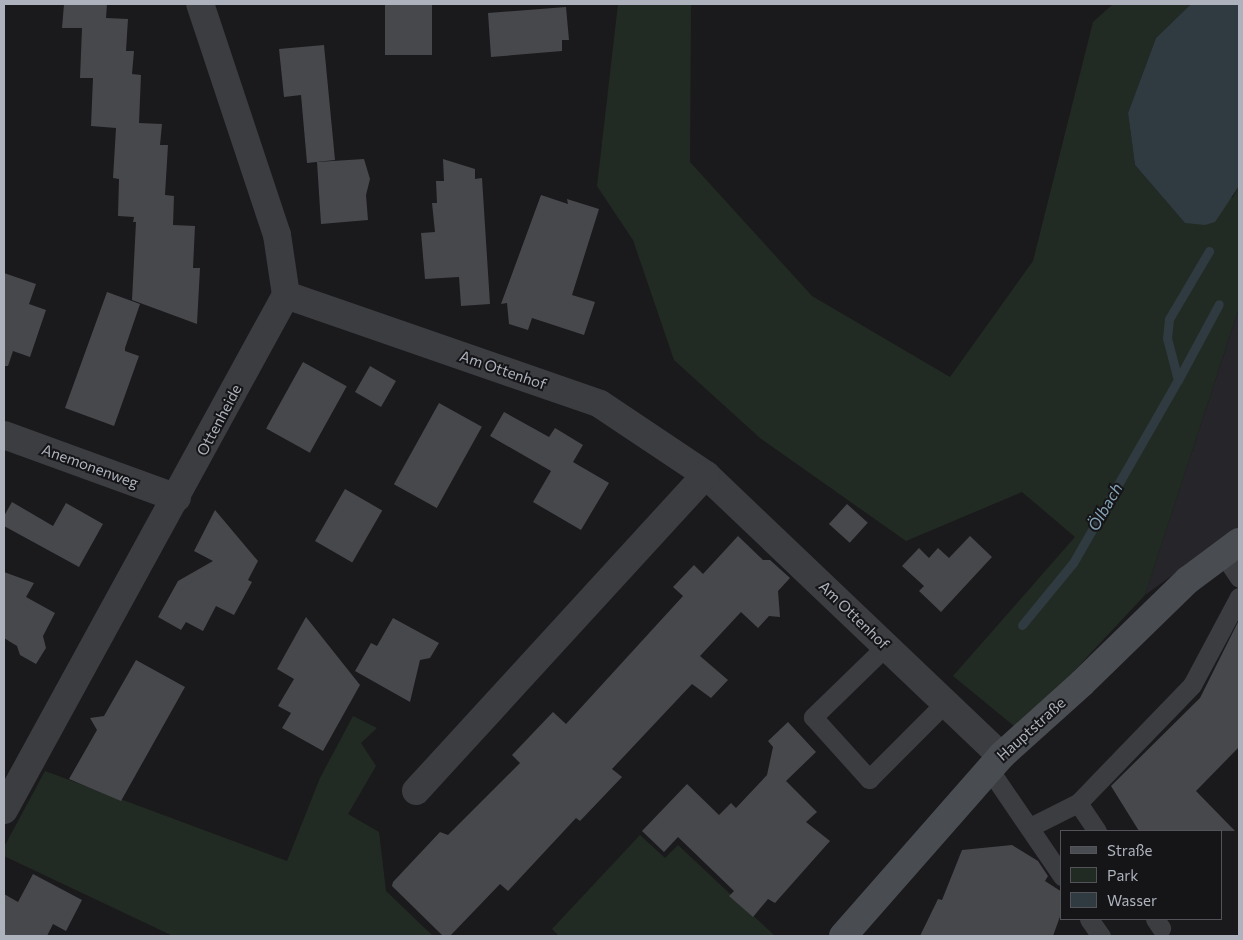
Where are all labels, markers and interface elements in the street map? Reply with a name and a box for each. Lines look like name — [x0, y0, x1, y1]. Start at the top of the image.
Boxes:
street label: Am Ottenhof — [457, 347, 549, 393]
street label: Ottenheide — [193, 381, 245, 459]
street label: Anemonenweg — [39, 440, 141, 492]
water label: Ölbach — [1084, 480, 1126, 534]
street label: Am Ottenhof — [815, 577, 893, 653]
street label: Hauptstraße — [993, 694, 1069, 764]
legend — [1060, 830, 1223, 920]
text: Straße — [1107, 841, 1153, 859]
text: Park — [1107, 866, 1138, 884]
text: Wasser — [1107, 891, 1157, 909]

